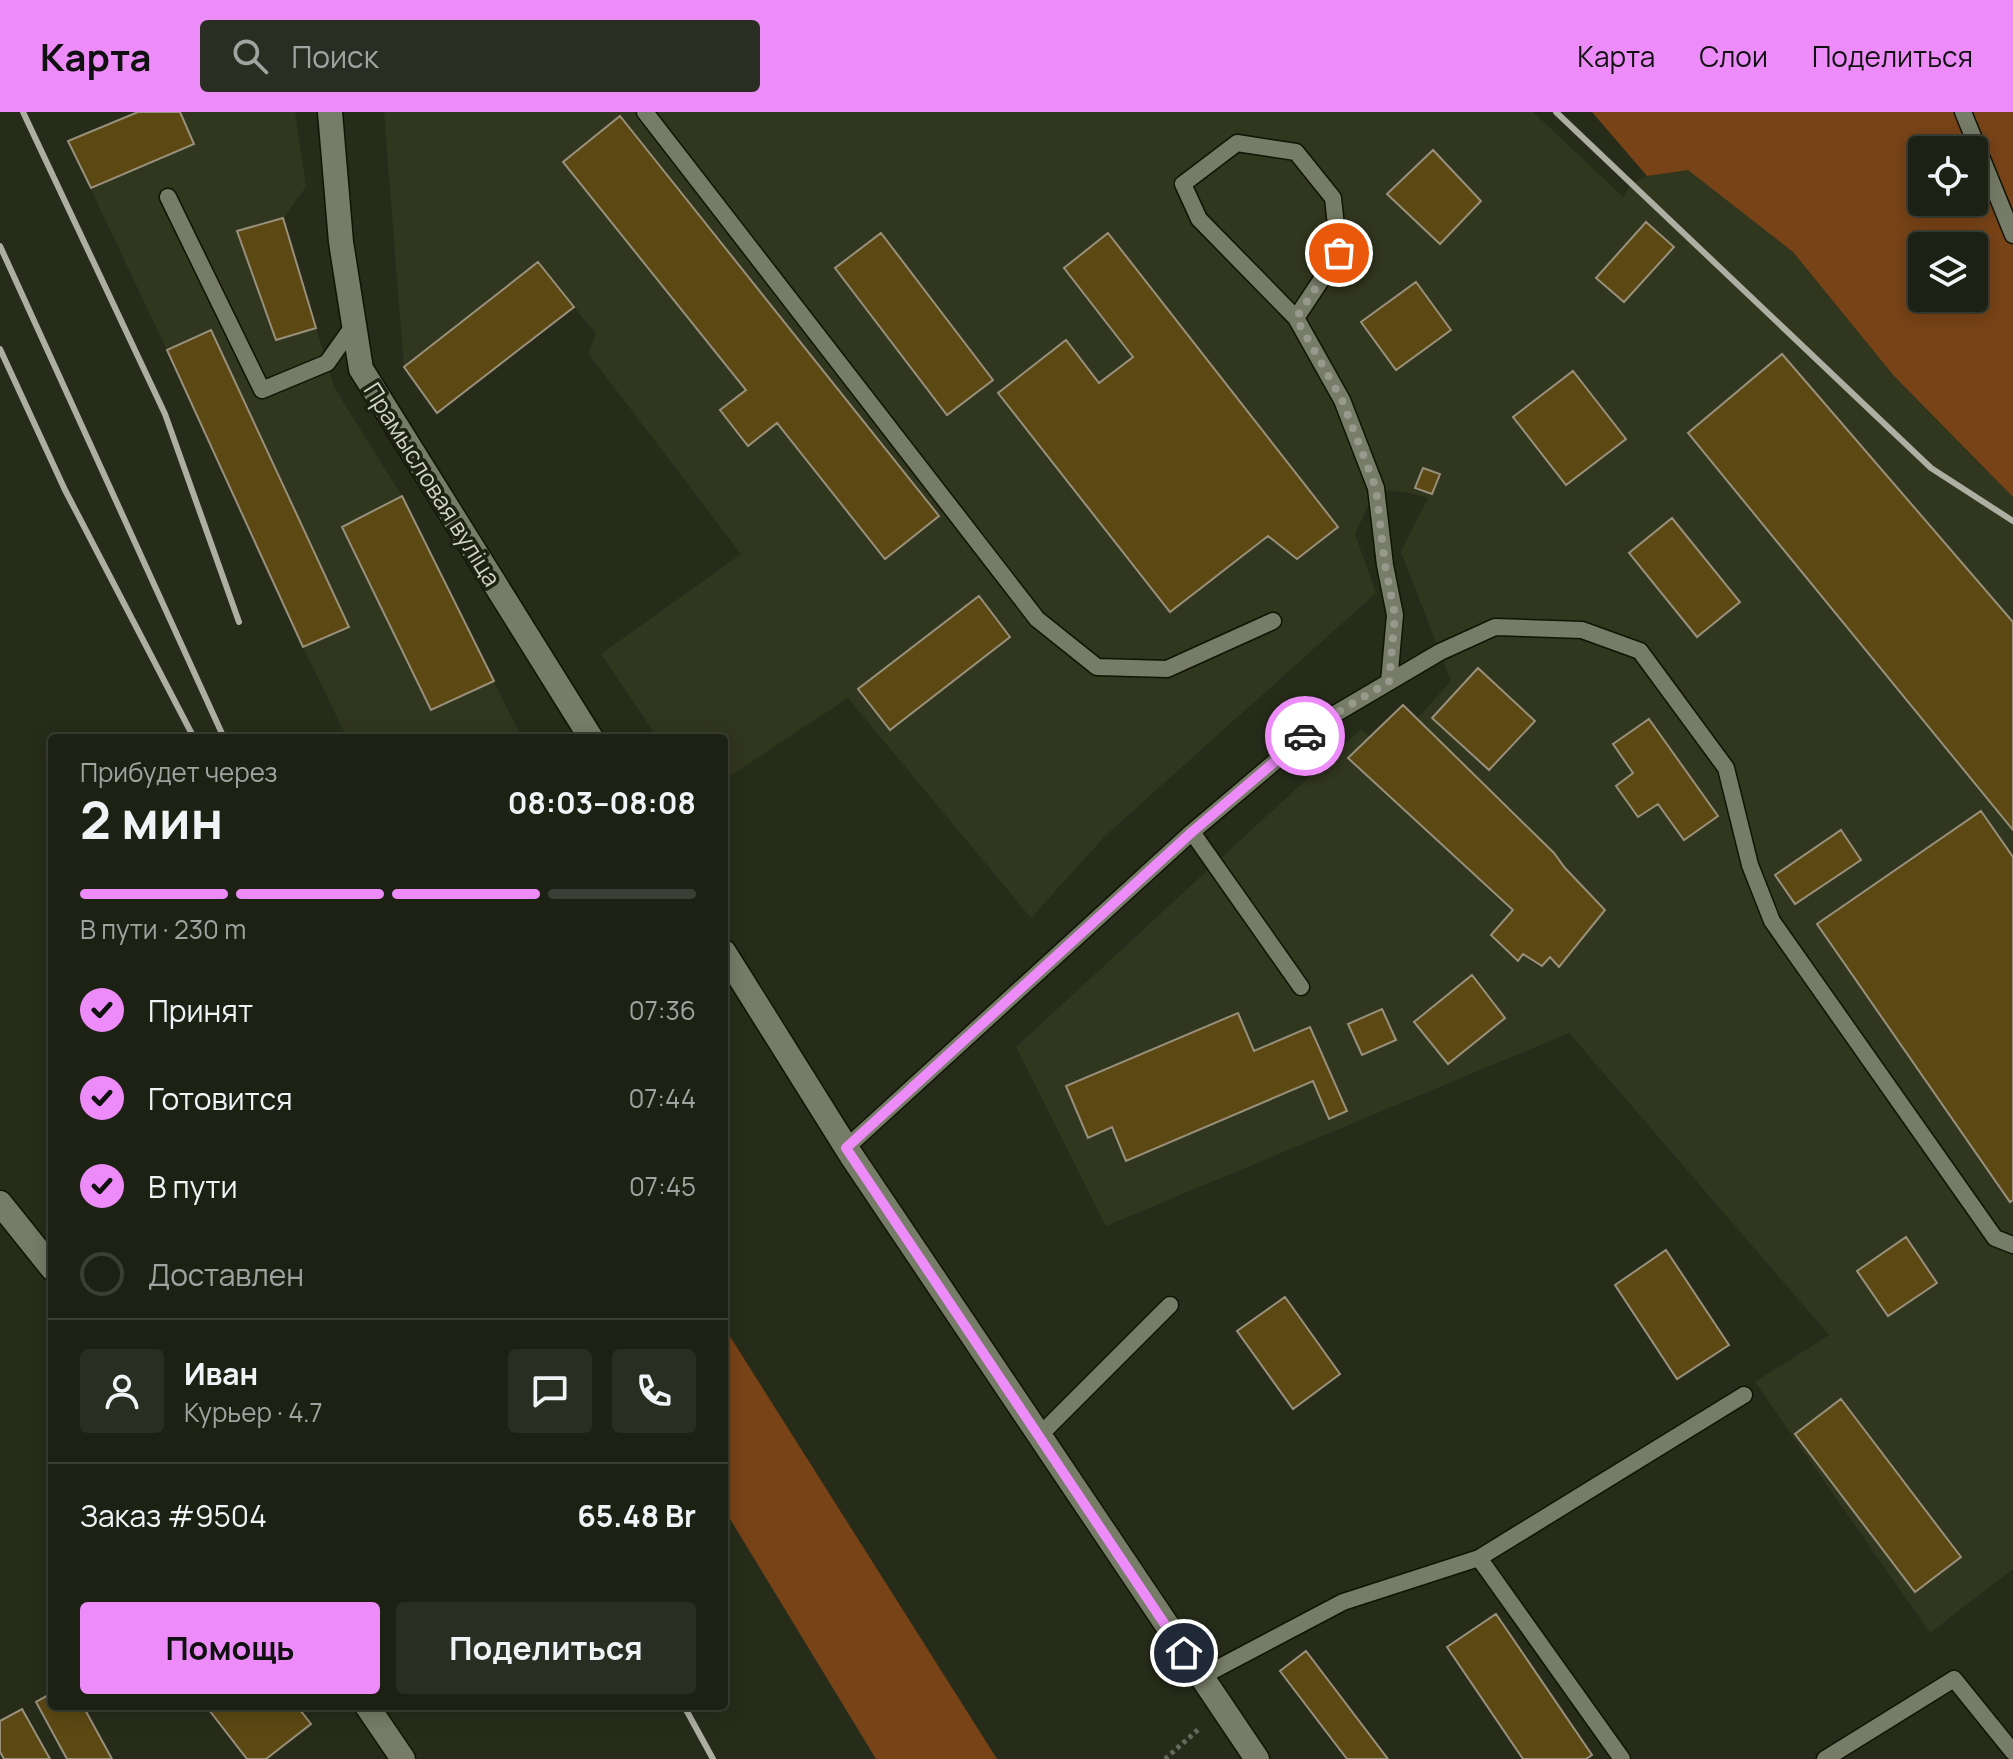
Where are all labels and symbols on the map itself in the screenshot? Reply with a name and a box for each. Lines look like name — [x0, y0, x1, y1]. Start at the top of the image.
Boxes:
pin — [1305, 219, 1373, 287]
street label: Прамысловая вуліца — [357, 376, 509, 592]
courier — [1265, 696, 1345, 776]
pin — [1150, 1619, 1218, 1687]

